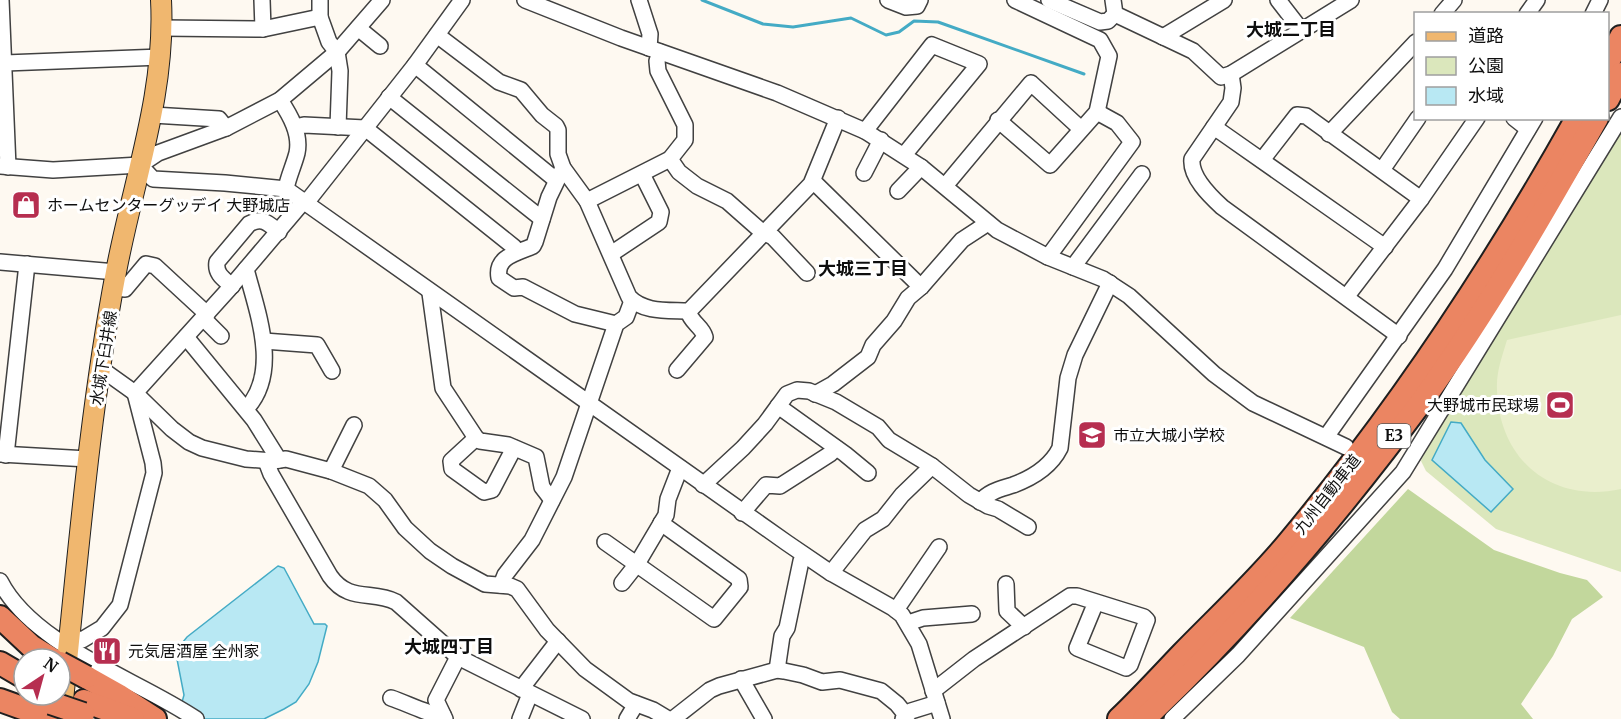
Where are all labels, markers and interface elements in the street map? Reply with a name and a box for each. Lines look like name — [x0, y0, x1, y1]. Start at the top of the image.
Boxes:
legend — [1414, 12, 1609, 120]
district label: 大城二丁目 — [1246, 18, 1336, 41]
text: 道路 — [1468, 24, 1504, 47]
text: 公園 — [1468, 54, 1504, 77]
text: 水域 — [1468, 84, 1504, 107]
shop icon: ホームセンターグッデイ 大野城店 — [10, 189, 42, 221]
place label: ホームセンターグッデイ 大野城店 — [47, 195, 290, 215]
district label: 大城三丁目 — [818, 257, 908, 280]
street label: 水城下臼井線 — [86, 309, 120, 407]
sports icon: 大野城市民球場 — [1544, 389, 1576, 421]
place label: 大野城市民球場 — [1427, 395, 1539, 415]
school or university icon: 市立大城小学校 — [1076, 419, 1108, 451]
road number: E3 — [1378, 424, 1410, 448]
place label: 市立大城小学校 — [1113, 425, 1225, 445]
street label: 九州自動車道 — [1290, 450, 1364, 538]
restaurant icon: 元気居酒屋 全州家 — [91, 635, 123, 667]
district label: 大城四丁目 — [404, 635, 494, 658]
place label: 元気居酒屋 全州家 — [128, 641, 260, 661]
north arrow — [12, 647, 72, 707]
text: N — [40, 653, 62, 677]

